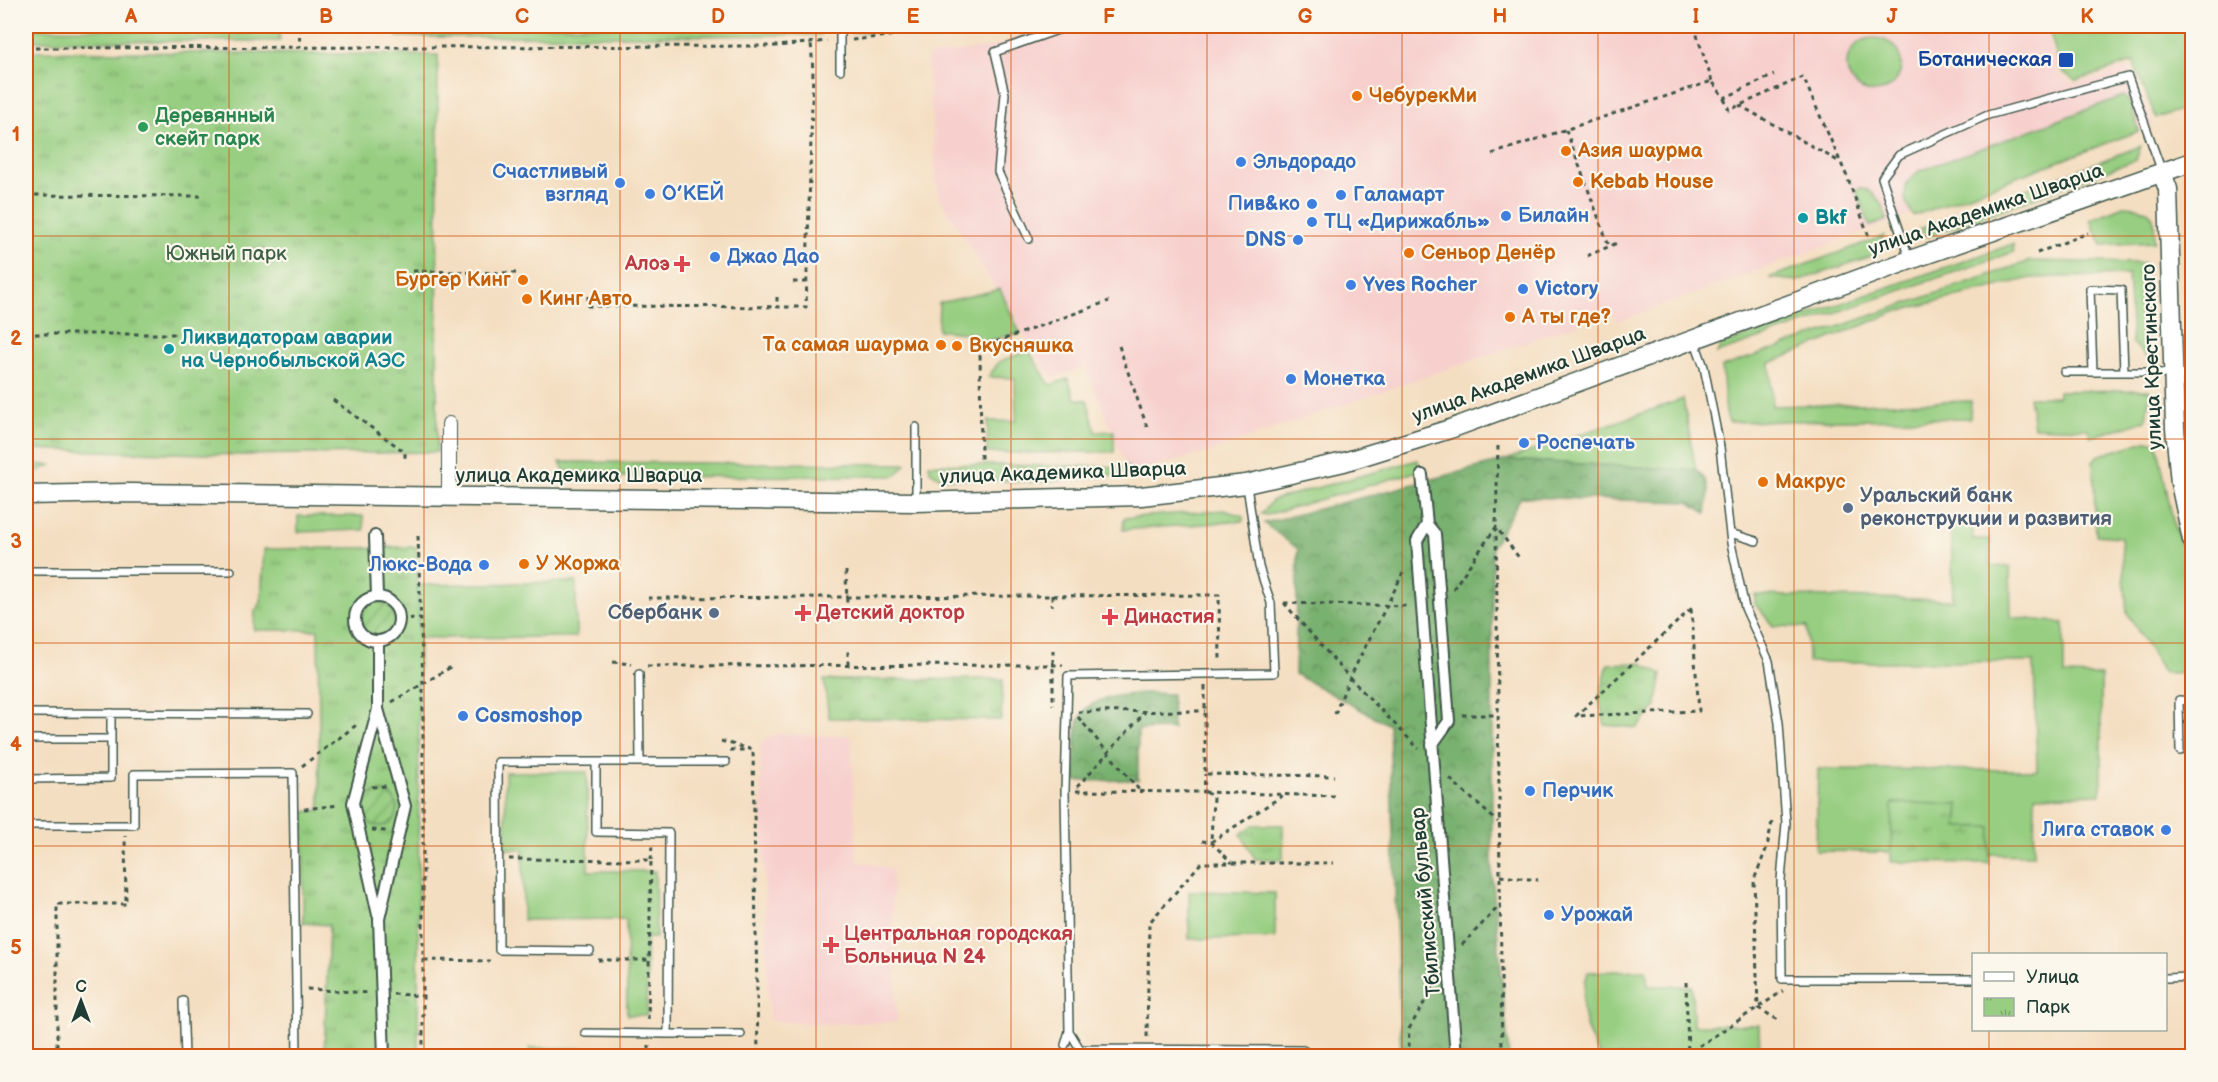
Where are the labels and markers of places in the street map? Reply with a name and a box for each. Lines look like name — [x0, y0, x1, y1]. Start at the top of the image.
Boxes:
place label: Ботаническая — [1918, 48, 2052, 72]
marker: Ботаническая — [2057, 51, 2075, 69]
place label: ЧебурекМи — [1369, 84, 1477, 108]
marker: ЧебурекМи — [1350, 89, 1364, 103]
place label: Деревянный скейт парк — [155, 104, 275, 151]
marker: Деревянный скейт парк — [136, 120, 150, 134]
place label: Азия шаурма — [1577, 139, 1703, 163]
marker: Азия шаурма — [1559, 144, 1573, 158]
place label: Эльдорадо — [1253, 150, 1356, 174]
marker: Эльдорадо — [1234, 155, 1248, 169]
place label: Счастливый взгляд — [492, 160, 608, 207]
place label: Kebab House — [1590, 170, 1713, 194]
marker: Kebab House — [1571, 175, 1585, 189]
marker: Счастливый взгляд — [613, 176, 627, 190]
place label: О’КЕЙ — [662, 180, 724, 206]
place label: Галамарт — [1353, 183, 1445, 207]
marker: О’КЕЙ — [643, 187, 657, 201]
marker: Галамарт — [1334, 188, 1348, 202]
place label: Пив&ко — [1228, 192, 1300, 216]
marker: Пив&ко — [1305, 197, 1319, 211]
place label: Билайн — [1518, 204, 1589, 228]
place label: Bkf — [1815, 206, 1848, 230]
marker: Билайн — [1499, 209, 1513, 223]
place label: ТЦ «Дирижабль» — [1324, 210, 1490, 234]
marker: Bkf — [1796, 211, 1810, 225]
marker: ТЦ «Дирижабль» — [1305, 215, 1319, 229]
place label: DNS — [1245, 228, 1286, 252]
marker: DNS — [1291, 233, 1305, 247]
place label: Сеньор Денёр — [1421, 241, 1556, 265]
place label: Джао Дао — [727, 245, 819, 269]
marker: Сеньор Денёр — [1402, 246, 1416, 260]
marker: Джао Дао — [708, 250, 722, 264]
place label: Алоэ — [624, 252, 670, 276]
marker: Алоэ — [675, 257, 689, 271]
place label: Бургер Кинг — [395, 268, 511, 292]
marker: Бургер Кинг — [516, 273, 530, 287]
place label: Yves Rocher — [1363, 273, 1478, 297]
place label: Victory — [1535, 277, 1599, 301]
marker: Yves Rocher — [1344, 278, 1358, 292]
marker: Victory — [1516, 282, 1530, 296]
place label: Кинг Авто — [539, 287, 632, 311]
marker: Кинг Авто — [520, 292, 534, 306]
place label: А ты где? — [1521, 305, 1611, 329]
marker: А ты где? — [1503, 310, 1517, 324]
place label: Ликвидаторам аварии на Чернобыльской АЭС — [180, 326, 405, 373]
place label: Та самая шаурма — [762, 333, 929, 357]
place label: Вкусняшка — [969, 334, 1074, 358]
marker: Та самая шаурма — [934, 338, 948, 352]
marker: Вкусняшка — [950, 339, 964, 353]
marker: Ликвидаторам аварии на Чернобыльской АЭС — [162, 342, 176, 356]
place label: Монетка — [1303, 367, 1386, 391]
marker: Монетка — [1284, 372, 1298, 386]
place label: Роспечать — [1536, 431, 1636, 455]
marker: Роспечать — [1517, 436, 1531, 450]
place label: Макрус — [1775, 470, 1846, 494]
marker: Макрус — [1756, 475, 1770, 489]
place label: Уральский банк реконструкции и развития — [1860, 484, 2112, 531]
marker: Уральский банк реконструкции и развития — [1841, 501, 1855, 515]
place label: У Жоржа — [536, 552, 620, 576]
place label: Люкс-Вода — [368, 553, 472, 577]
marker: У Жоржа — [517, 557, 531, 571]
marker: Люкс-Вода — [477, 558, 491, 572]
place label: Сбербанк — [608, 601, 702, 625]
place label: Детский доктор — [816, 601, 965, 625]
marker: Детский доктор — [794, 604, 812, 622]
place label: Династия — [1124, 605, 1215, 629]
marker: Сбербанк — [707, 606, 721, 620]
marker: Династия — [1101, 608, 1119, 626]
place label: Cosmoshop — [475, 704, 583, 728]
marker: Cosmoshop — [456, 709, 470, 723]
place label: Перчик — [1542, 779, 1613, 803]
marker: Перчик — [1523, 784, 1537, 798]
place label: Лига ставок — [2040, 818, 2154, 842]
marker: Лига ставок — [2159, 823, 2173, 837]
place label: Урожай — [1561, 903, 1633, 927]
marker: Урожай — [1542, 908, 1556, 922]
place label: Центральная городская Больница N 24 — [844, 922, 1073, 969]
marker: Центральная городская Больница N 24 — [822, 936, 840, 954]

